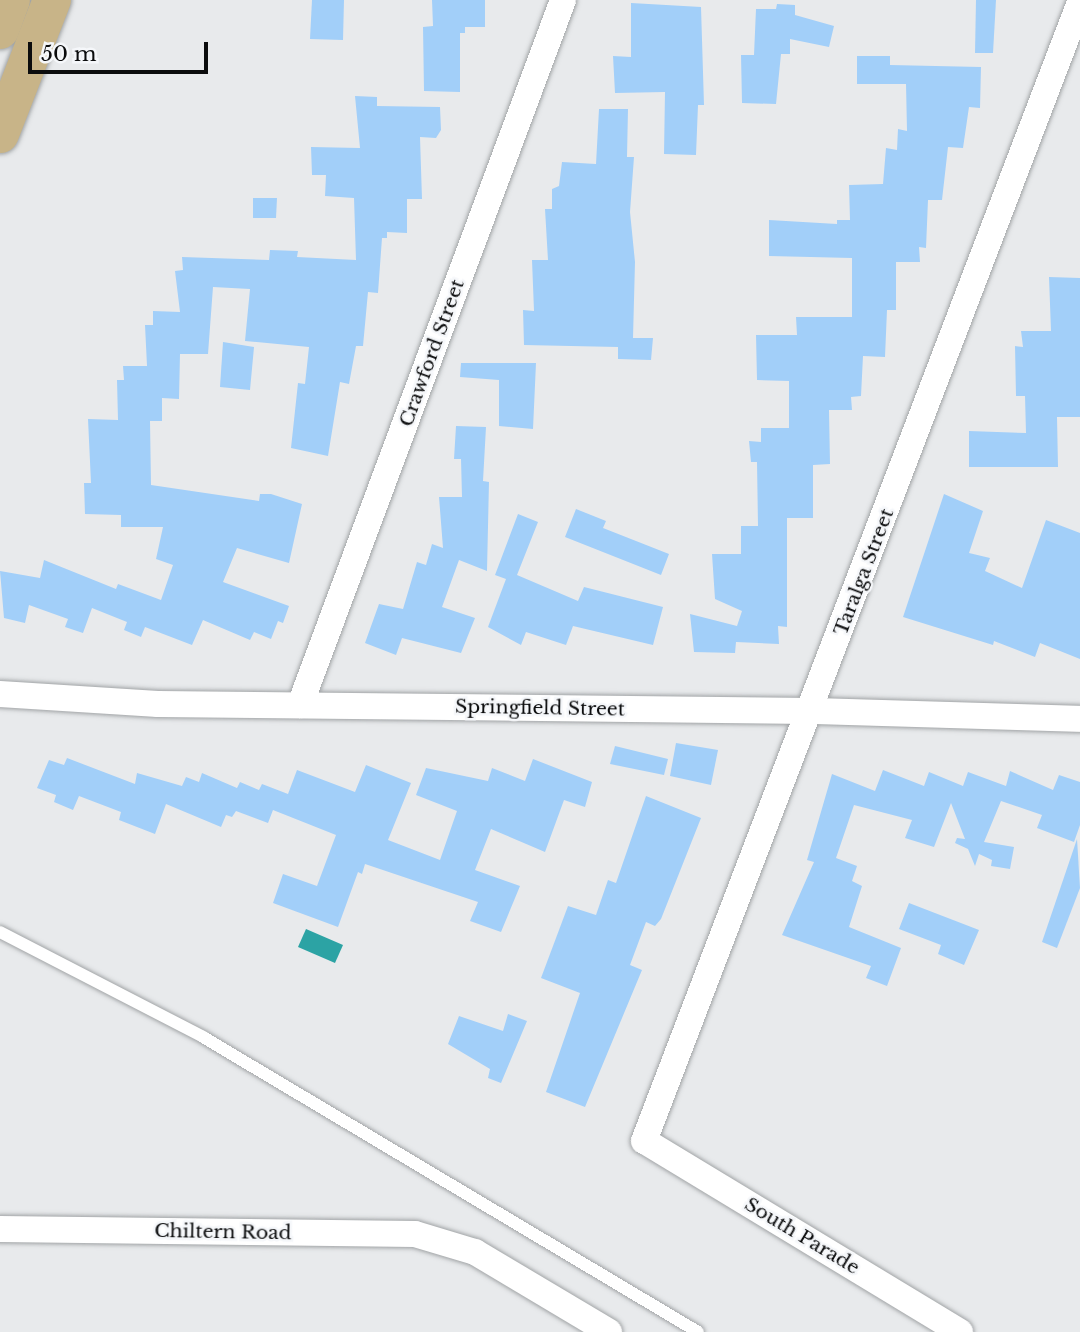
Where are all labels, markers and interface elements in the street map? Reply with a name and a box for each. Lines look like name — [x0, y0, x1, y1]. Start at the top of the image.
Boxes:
scale bar — [32, 28, 212, 72]
text: 50 m — [41, 41, 96, 67]
street label: Crawford Street — [395, 276, 469, 430]
street label: Taralga Street — [829, 505, 899, 639]
street label: Springfield Street — [455, 695, 625, 721]
street label: South Parade — [741, 1193, 863, 1279]
street label: Chiltern Road — [154, 1219, 292, 1245]

